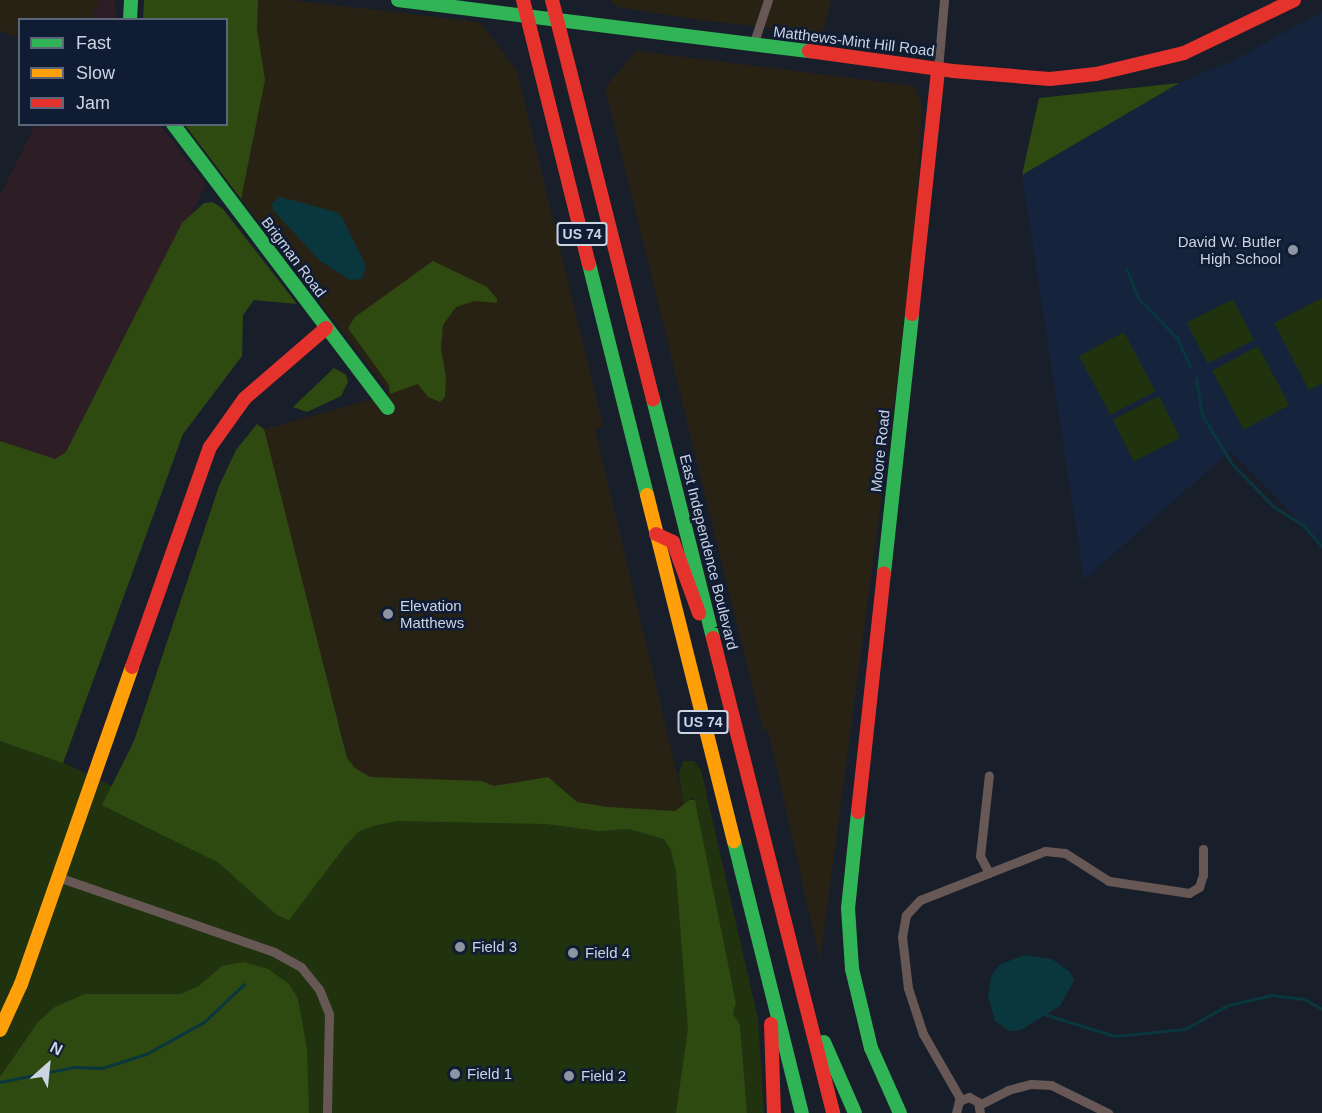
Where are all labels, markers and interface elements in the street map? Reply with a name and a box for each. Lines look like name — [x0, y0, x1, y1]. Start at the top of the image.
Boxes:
legend — [18, 18, 228, 126]
street label: Matthews-Mint Hill Road — [772, 22, 936, 60]
text: Fast — [76, 33, 111, 53]
text: Slow — [76, 63, 115, 83]
text: Jam — [76, 93, 110, 113]
street label: Brigman Road — [258, 213, 330, 301]
road number: US 74 — [556, 223, 608, 245]
place label: David W. Butler High School — [1178, 232, 1281, 267]
marker: David W. Butler High School — [1286, 243, 1300, 257]
street label: Moore Road — [867, 409, 893, 493]
street label: East Independence Boulevard — [676, 452, 742, 652]
place label: Elevation Matthews — [400, 596, 464, 631]
marker: Elevation Matthews — [381, 607, 395, 621]
road number: US 74 — [678, 711, 728, 733]
place label: Field 3 — [472, 938, 517, 956]
marker: Field 3 — [453, 940, 467, 954]
place label: Field 4 — [585, 944, 630, 962]
marker: Field 4 — [566, 946, 580, 960]
north arrow — [18, 1035, 78, 1095]
text: N — [47, 1038, 65, 1059]
place label: Field 1 — [467, 1065, 512, 1083]
marker: Field 1 — [448, 1067, 462, 1081]
place label: Field 2 — [581, 1067, 626, 1085]
marker: Field 2 — [562, 1069, 576, 1083]

